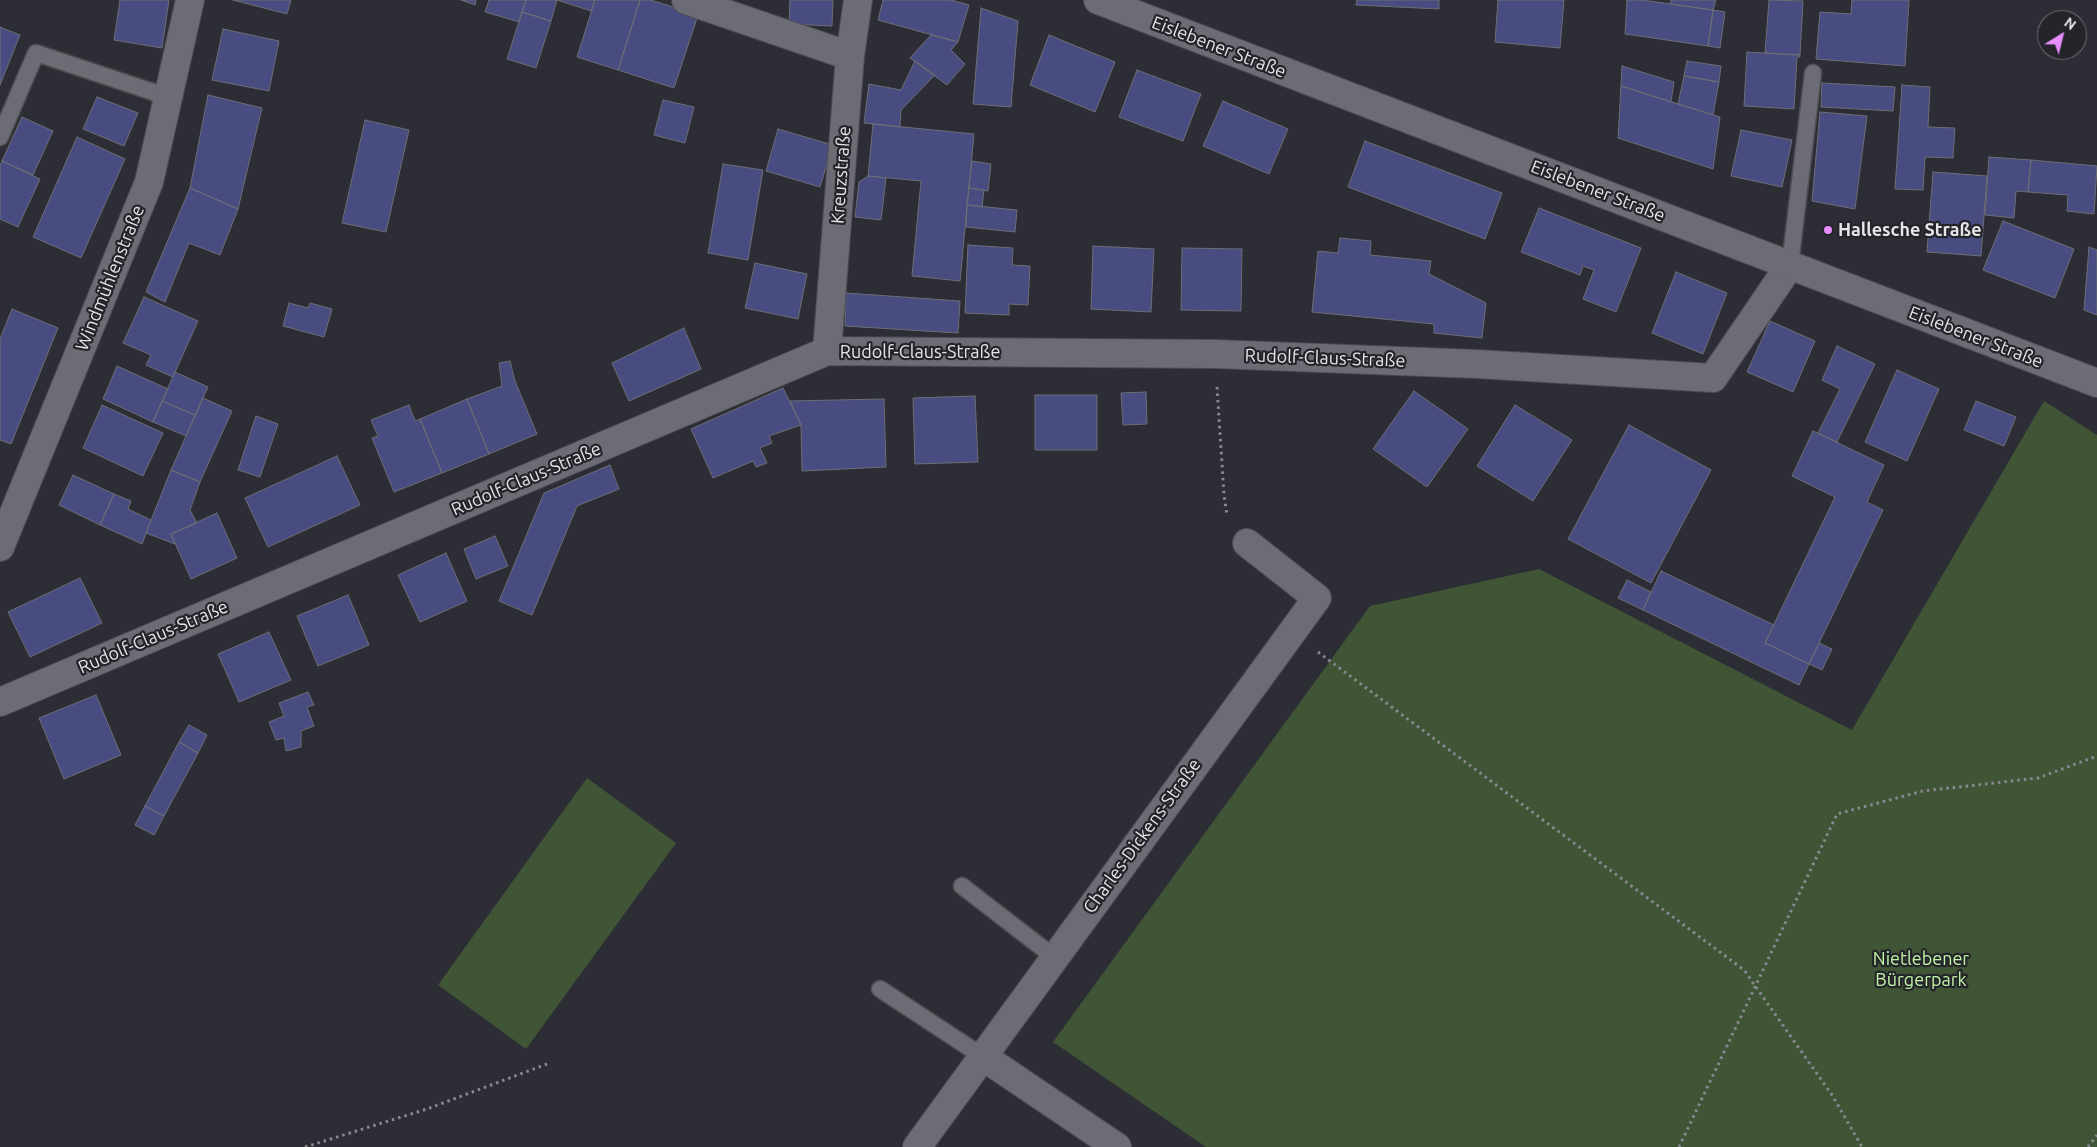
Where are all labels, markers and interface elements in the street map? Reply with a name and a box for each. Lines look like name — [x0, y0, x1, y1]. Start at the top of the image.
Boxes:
north arrow — [2037, 10, 2087, 60]
street label: Eislebener Straße — [1149, 11, 1289, 83]
text: N — [2061, 14, 2079, 33]
street label: Kreuzstraße — [827, 125, 855, 225]
street label: Eislebener Straße — [1528, 155, 1668, 227]
street label: Windmühlenstraße — [71, 202, 149, 354]
place label: Hallesche Straße — [1838, 219, 1982, 241]
marker: Hallesche Straße — [1822, 224, 1834, 236]
street label: Eislebener Straße — [1906, 301, 2046, 373]
street label: Rudolf-Claus-Straße — [840, 341, 1000, 363]
street label: Rudolf-Claus-Straße — [1244, 344, 1406, 372]
street label: Rudolf-Claus-Straße — [448, 438, 604, 520]
street label: Rudolf-Claus-Straße — [75, 596, 231, 678]
street label: Charles-Dickens-Straße — [1079, 754, 1205, 918]
park label: Nietlebener Bürgerpark — [1873, 948, 1969, 991]

